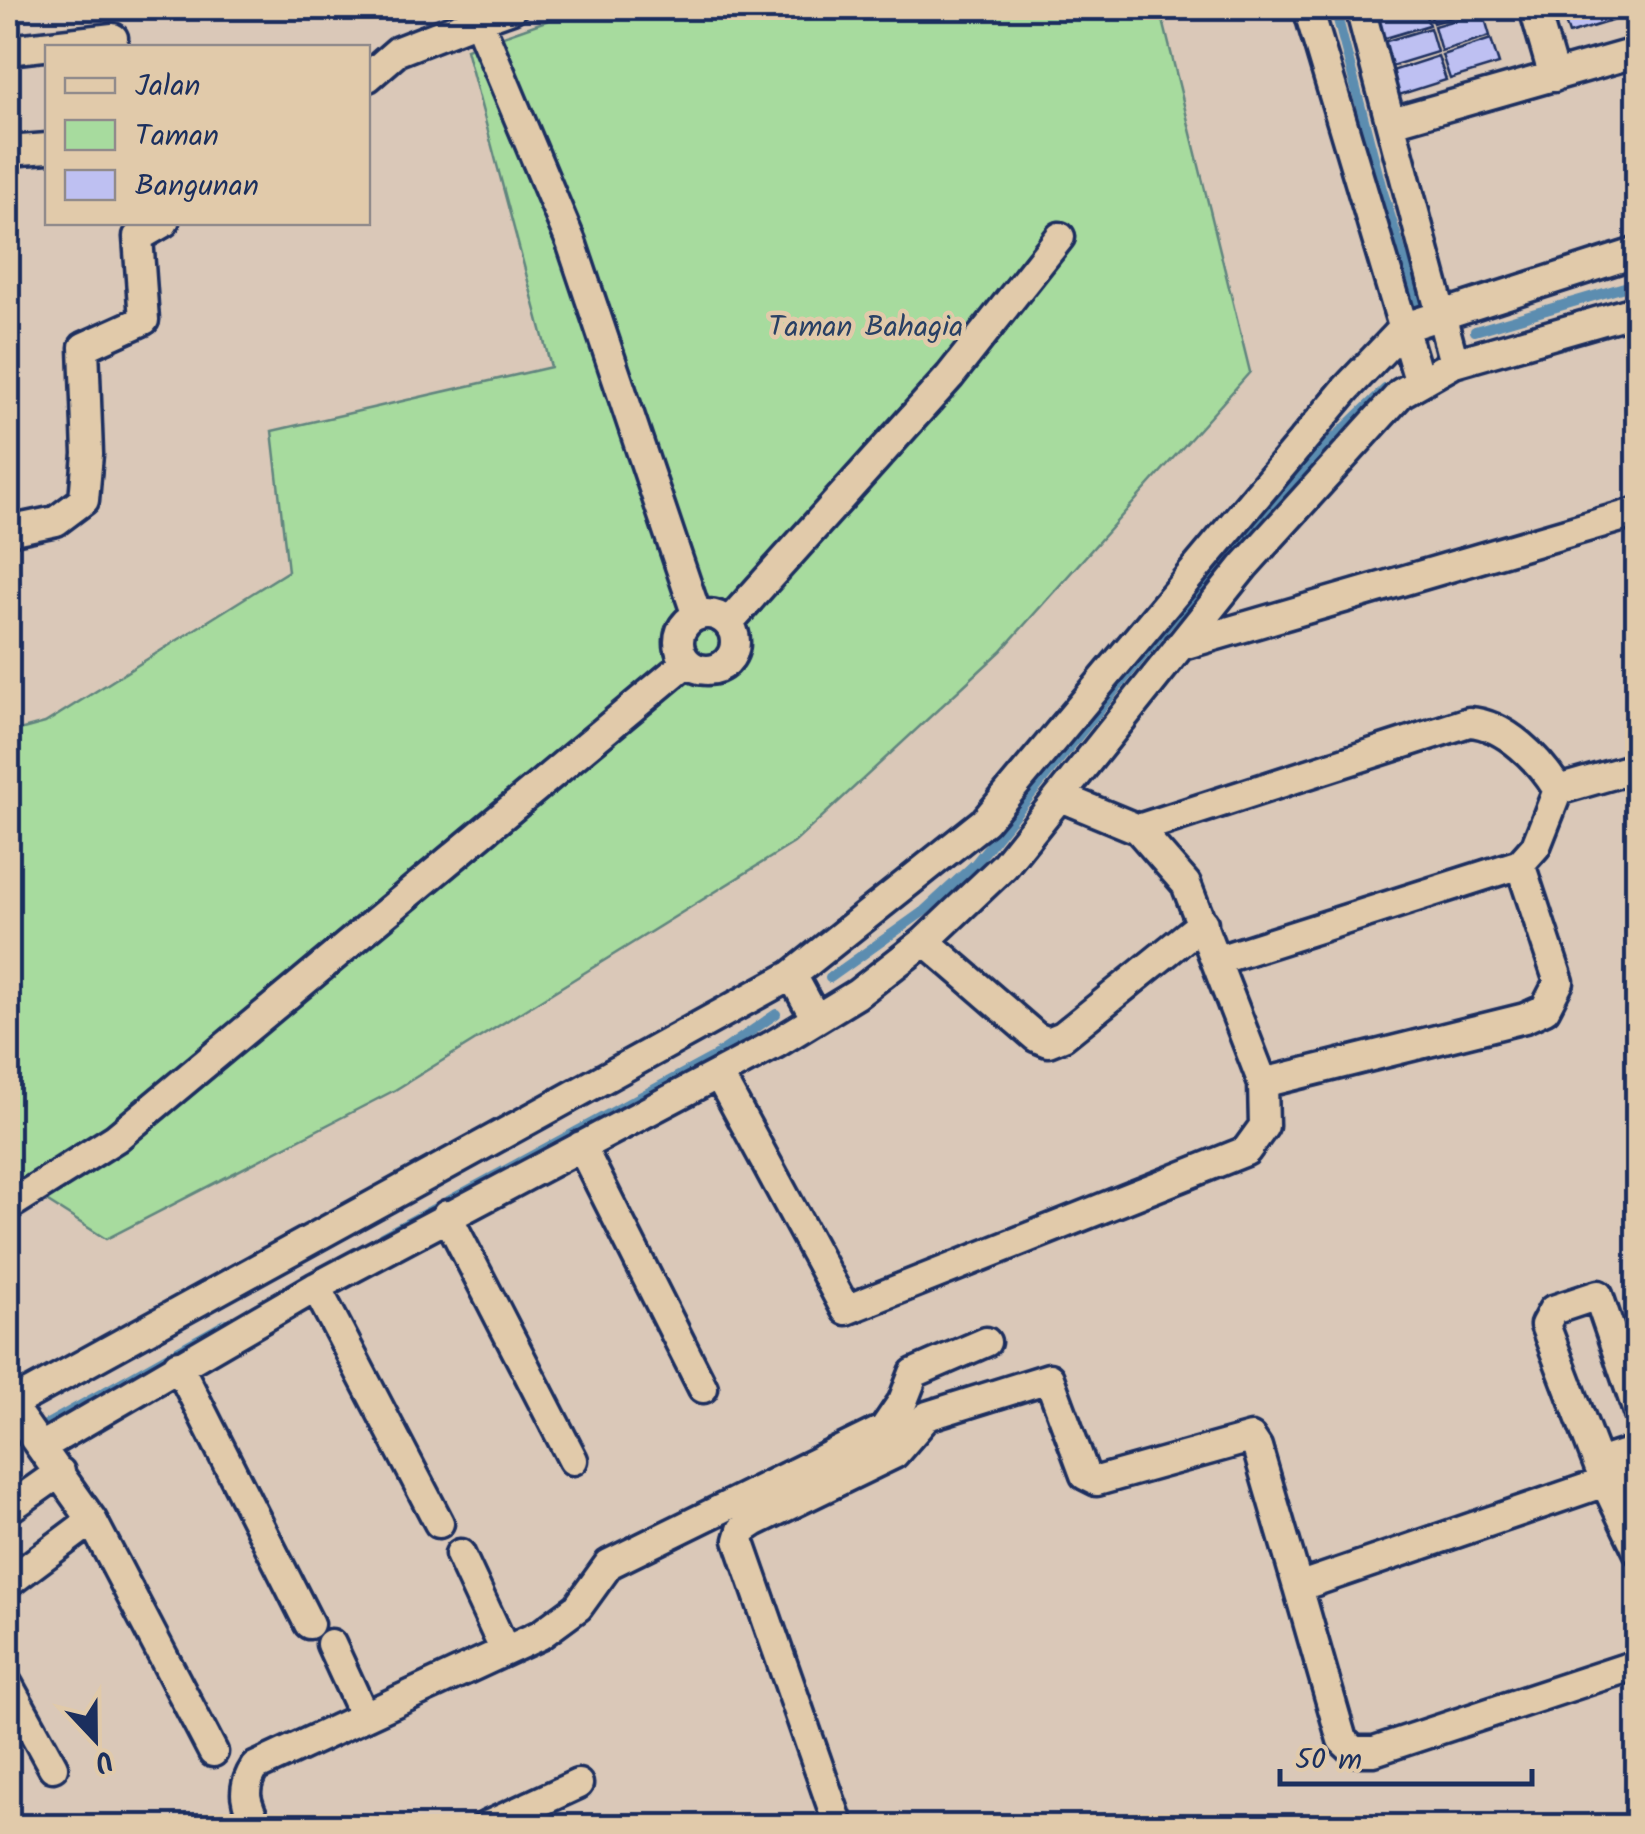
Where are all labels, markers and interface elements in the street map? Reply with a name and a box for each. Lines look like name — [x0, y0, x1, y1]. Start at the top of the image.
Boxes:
legend — [45, 45, 370, 225]
text: Jalan — [135, 63, 201, 111]
text: Taman — [135, 113, 219, 161]
text: Bangunan — [135, 163, 259, 211]
park label: Taman Bahagia — [769, 304, 963, 352]
north arrow — [45, 1689, 145, 1789]
scale bar — [1280, 1724, 1532, 1786]
text: U — [87, 1736, 120, 1784]
text: 50 m — [1295, 1737, 1362, 1785]

